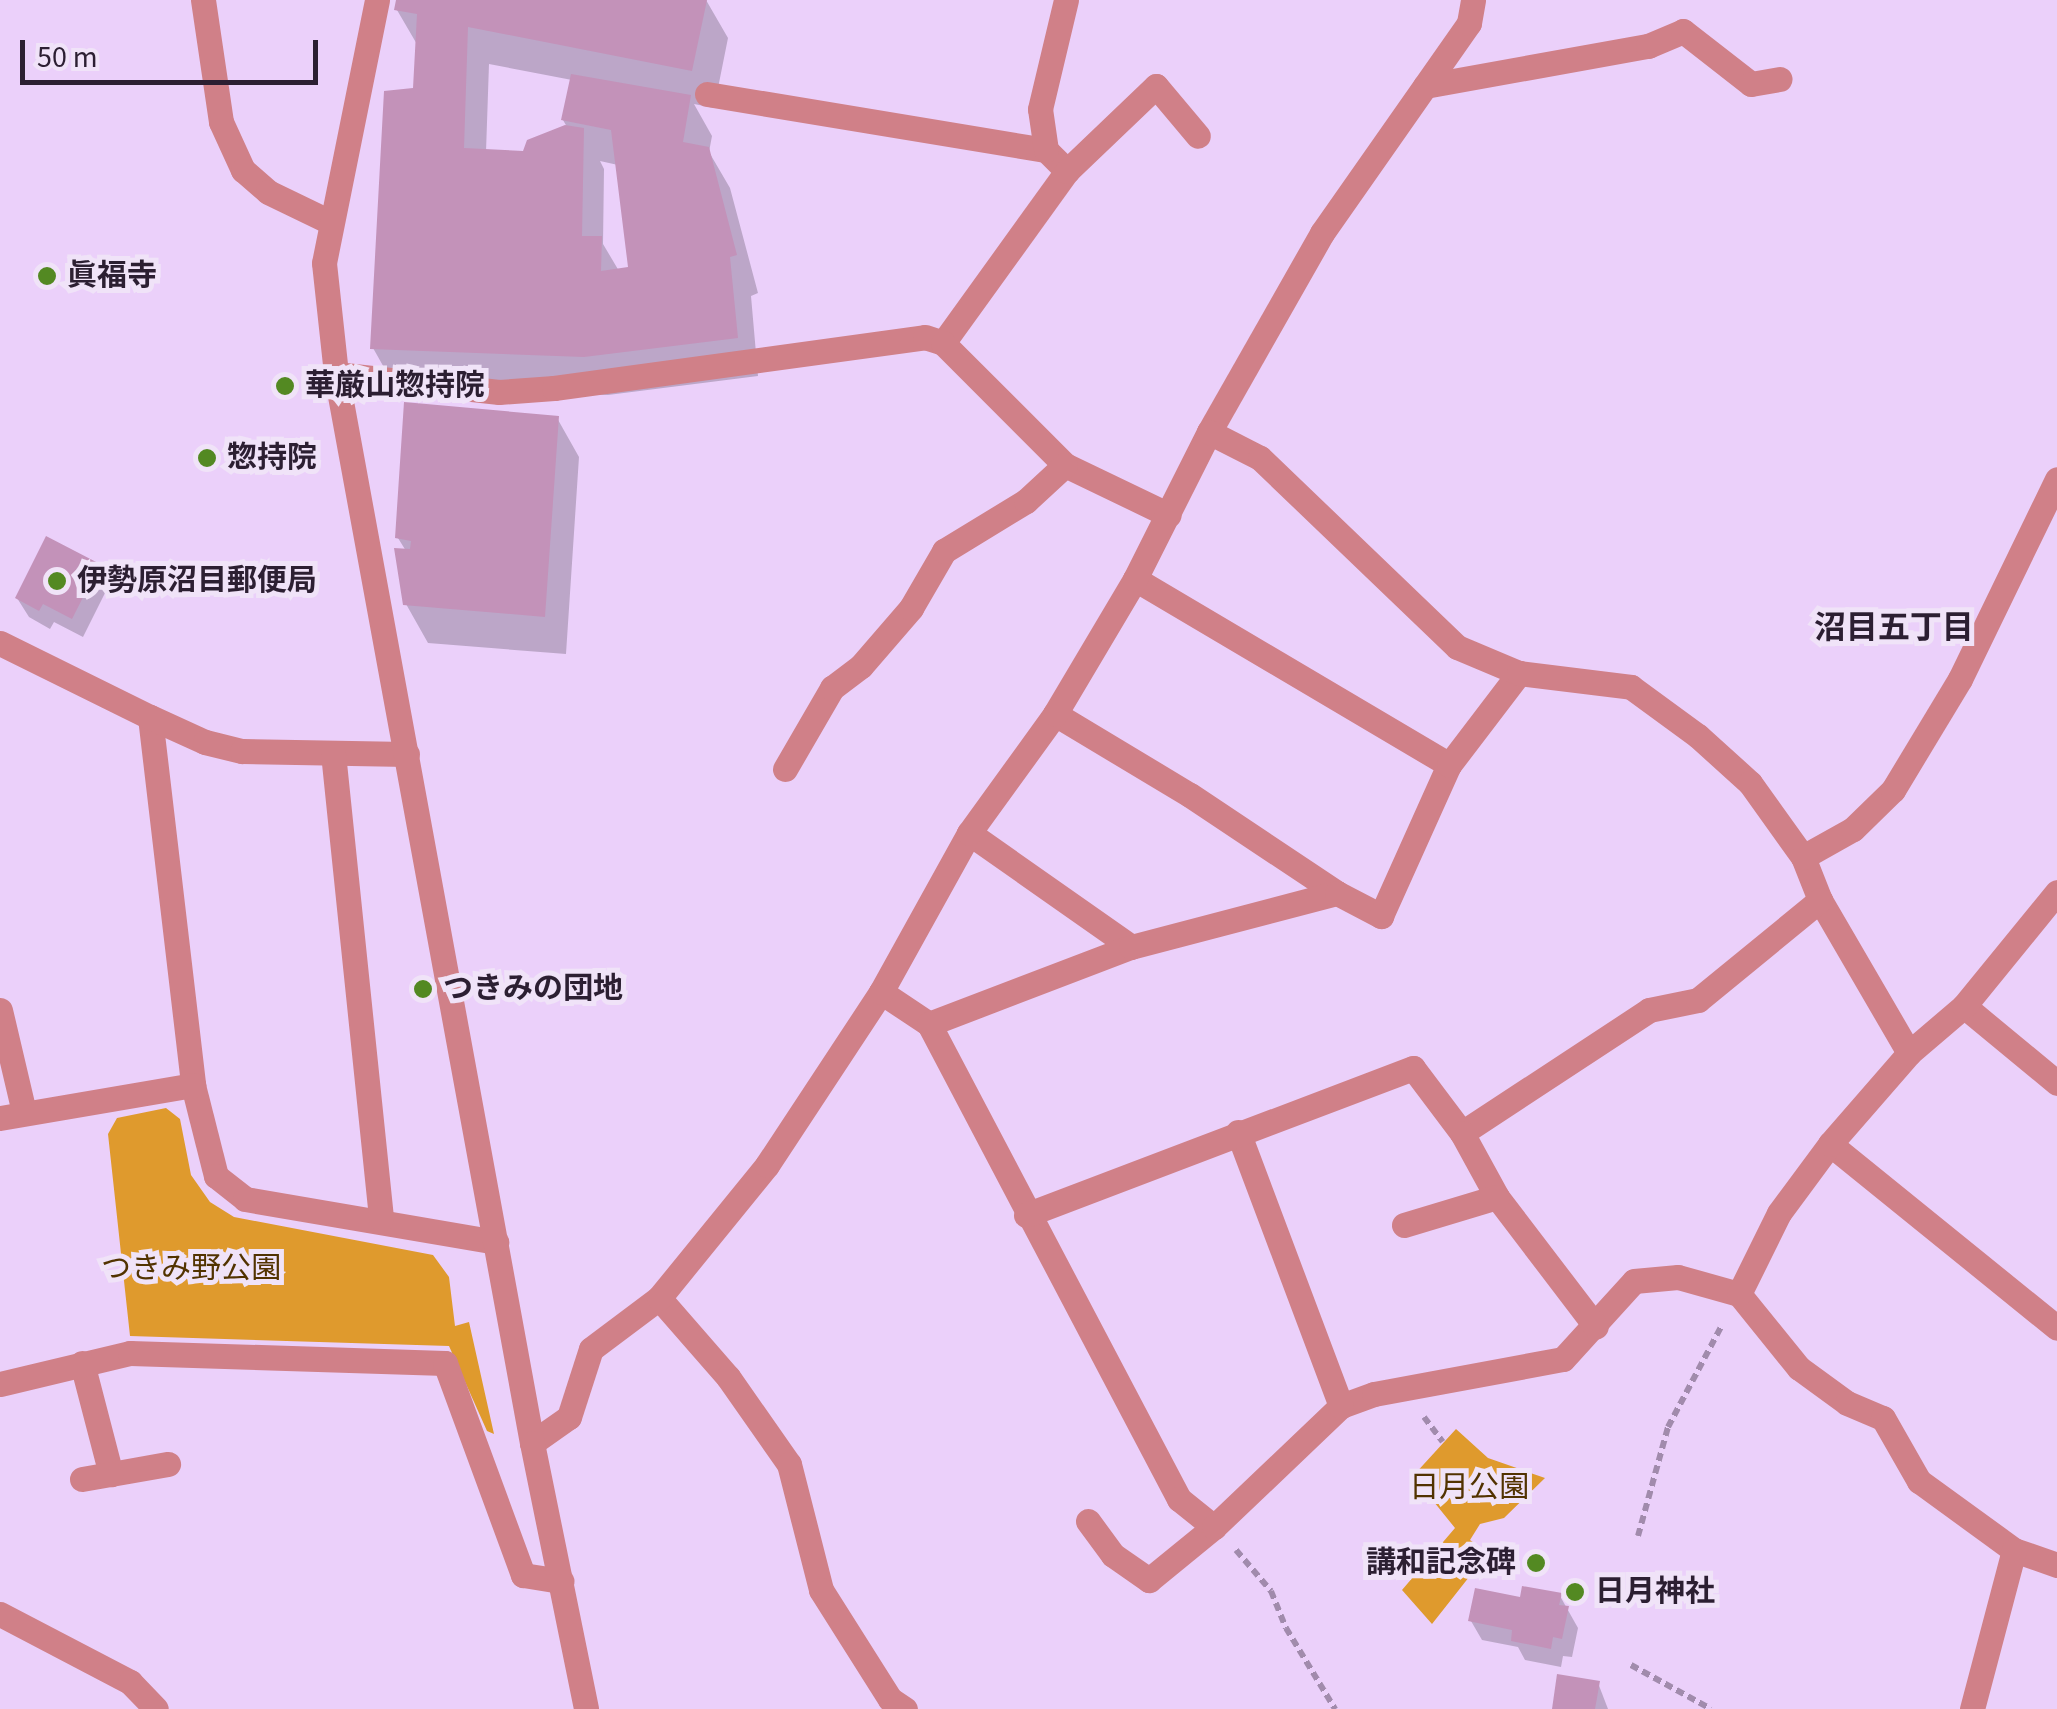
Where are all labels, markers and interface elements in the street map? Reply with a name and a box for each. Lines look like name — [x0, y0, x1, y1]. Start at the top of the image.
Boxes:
scale bar — [25, 20, 322, 82]
text: 50 m — [37, 36, 98, 79]
place label: 眞福寺 — [67, 258, 157, 294]
marker: 眞福寺 — [36, 265, 58, 287]
place label: 華厳山惣持院 — [305, 368, 485, 404]
marker: 華厳山惣持院 — [274, 375, 296, 397]
place label: 惣持院 — [227, 440, 317, 476]
marker: 惣持院 — [196, 447, 218, 469]
place label: 伊勢原沼目郵便局 — [77, 563, 317, 599]
marker: 伊勢原沼目郵便局 — [46, 570, 68, 592]
district label: 沼目五丁目 — [1814, 609, 1974, 647]
place label: つきみの団地 — [443, 971, 623, 1007]
marker: つきみの団地 — [412, 978, 434, 1000]
park label: つきみ野公園 — [101, 1251, 281, 1287]
park label: 日月公園 — [1409, 1470, 1529, 1506]
place label: 講和記念碑 — [1366, 1545, 1516, 1581]
marker: 講和記念碑 — [1525, 1552, 1547, 1574]
place label: 日月神社 — [1595, 1574, 1715, 1610]
marker: 日月神社 — [1564, 1581, 1586, 1603]

